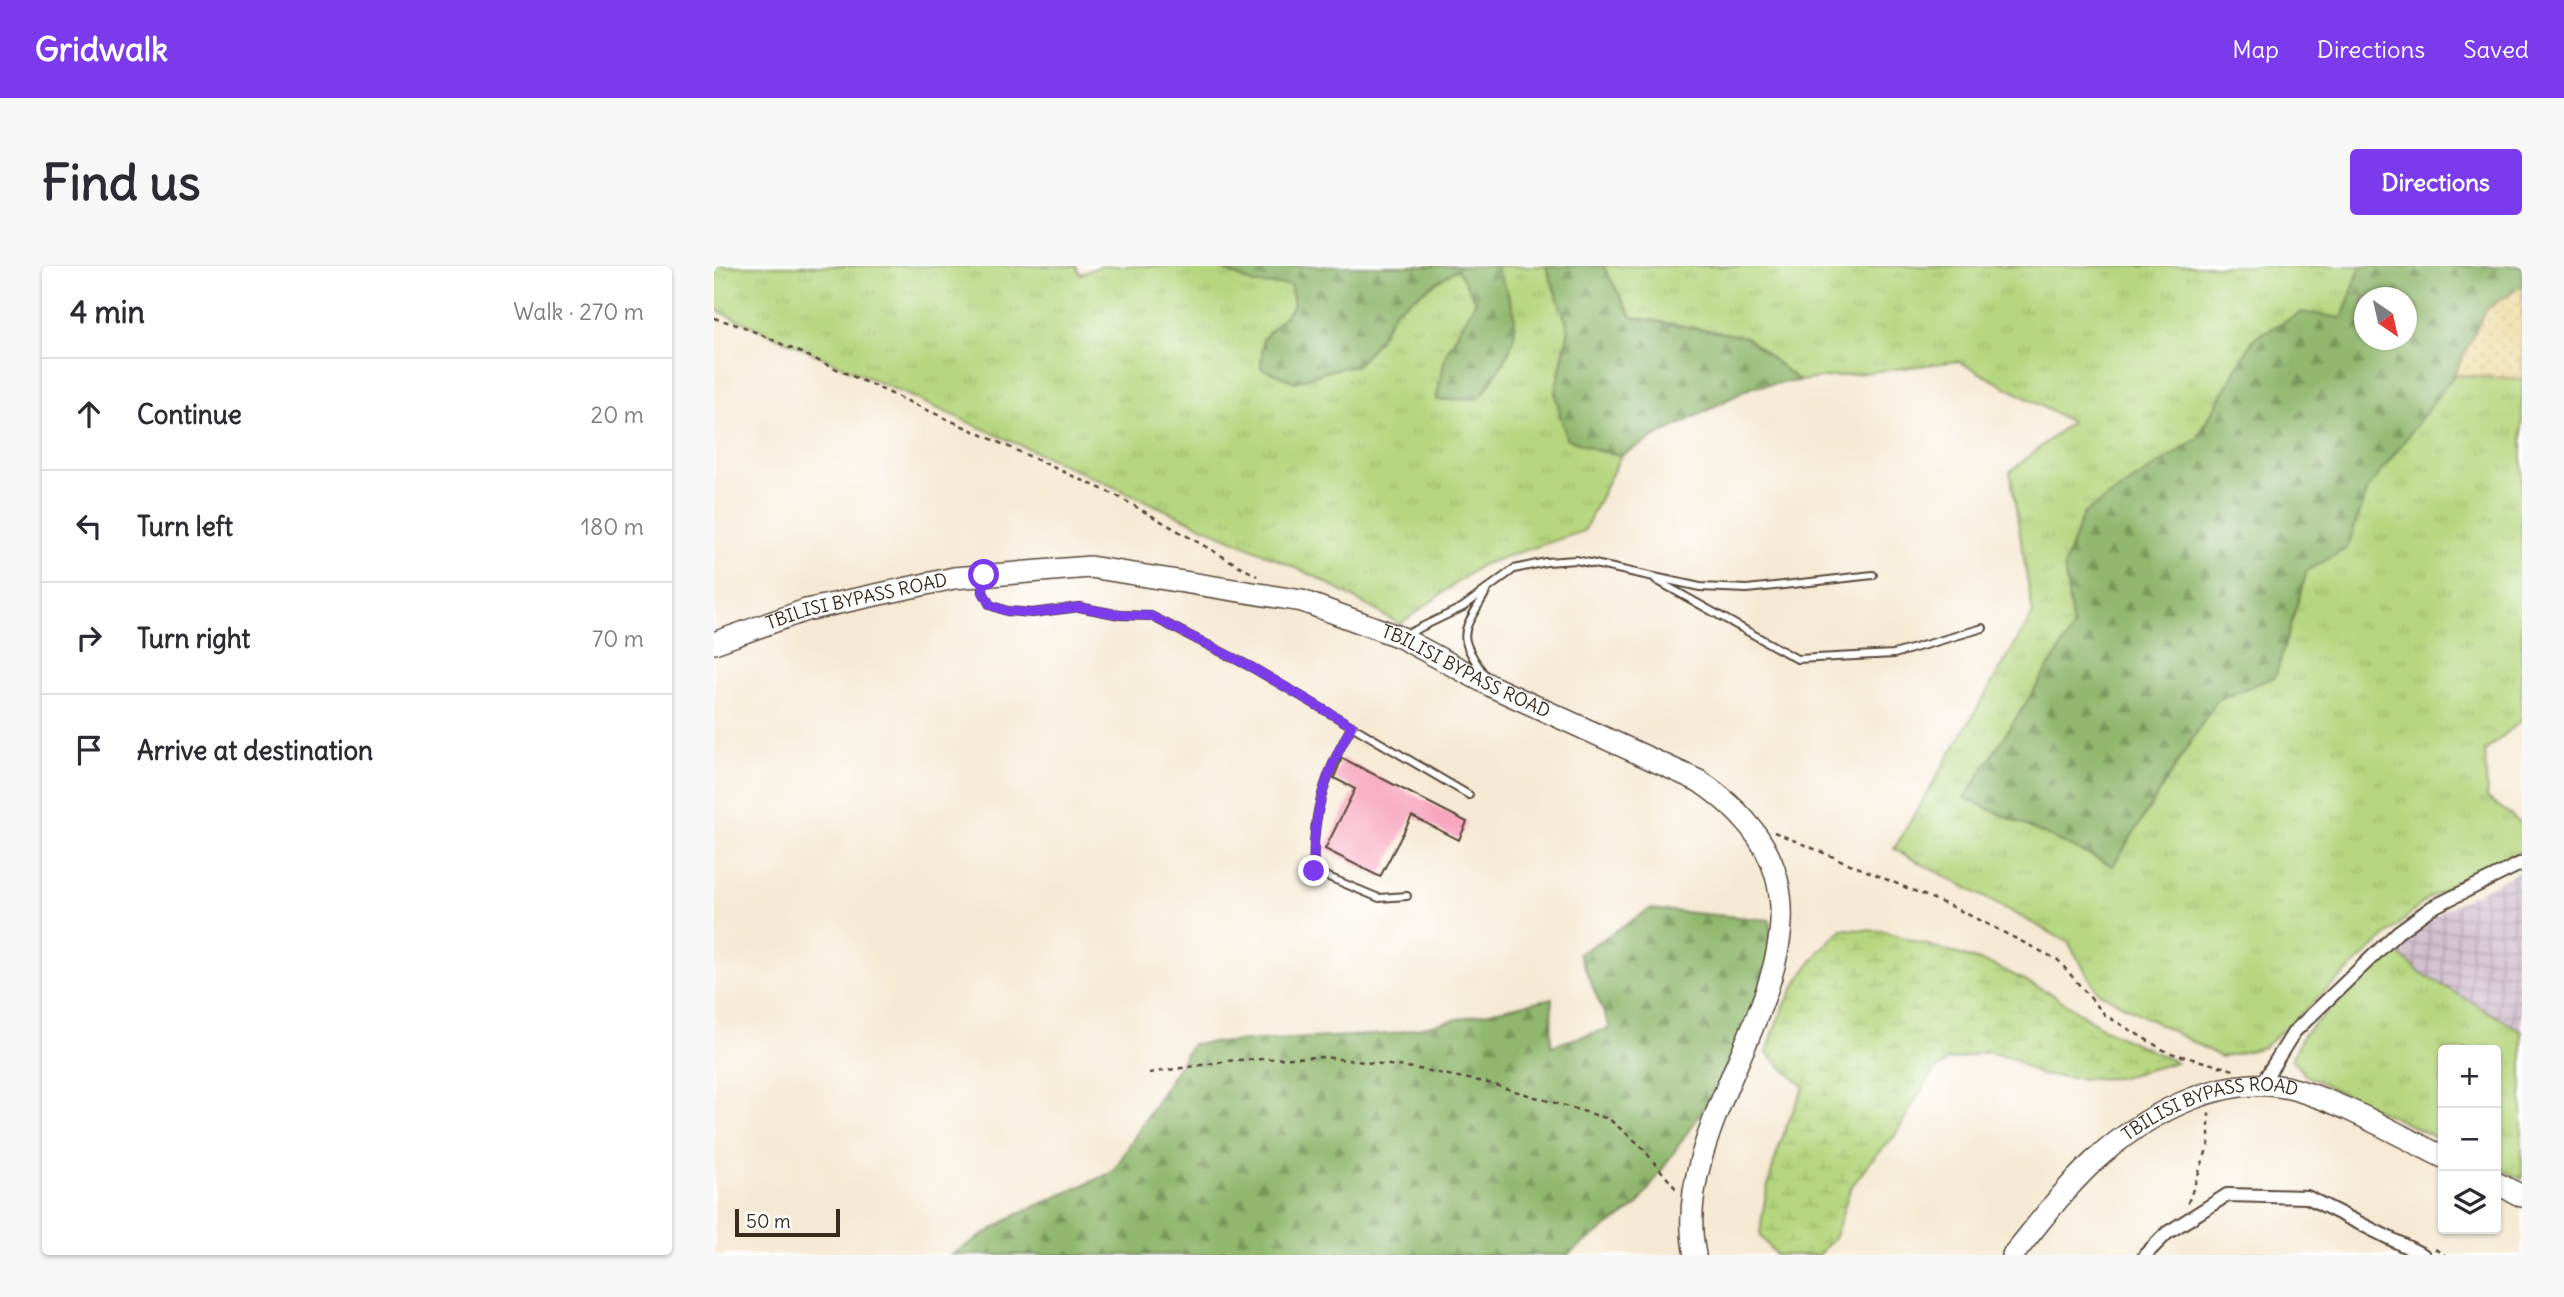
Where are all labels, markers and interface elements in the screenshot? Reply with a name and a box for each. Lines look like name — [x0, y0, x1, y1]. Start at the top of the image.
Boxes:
text: Gridwalk — [35, 28, 168, 70]
text: Map — [2232, 34, 2279, 64]
text: Directions — [2317, 34, 2425, 64]
text: Saved — [2463, 34, 2529, 64]
button: Directions — [2350, 149, 2522, 215]
text: Find us — [42, 152, 200, 213]
north arrow — [2354, 287, 2417, 350]
text: 4 min — [70, 293, 145, 331]
text: Walk · 270 m — [513, 297, 644, 326]
icon: ahead — [70, 395, 108, 433]
text: Continue — [137, 398, 242, 431]
text: 20 m — [591, 400, 644, 429]
icon: left — [70, 507, 108, 545]
text: Turn left — [137, 510, 233, 543]
text: 180 m — [581, 512, 644, 541]
route start — [968, 559, 999, 590]
street label: TBILISI BYPASS ROAD — [763, 568, 949, 634]
icon: right — [70, 619, 108, 657]
street label: TBILISI BYPASS ROAD — [1379, 619, 1554, 723]
text: Turn right — [137, 622, 250, 655]
text: 70 m — [592, 624, 644, 653]
icon: arrive — [70, 731, 108, 769]
text: Arrive at destination — [137, 734, 373, 767]
route end — [1298, 855, 1329, 886]
map controls — [2438, 1045, 2501, 1234]
button: + — [2438, 1045, 2501, 1108]
street label: TBILISI BYPASS ROAD — [2117, 1073, 2301, 1146]
button: − — [2438, 1108, 2501, 1171]
button: layers — [2438, 1171, 2501, 1234]
scale bar — [735, 1206, 840, 1238]
text: 50 m — [746, 1209, 791, 1233]

